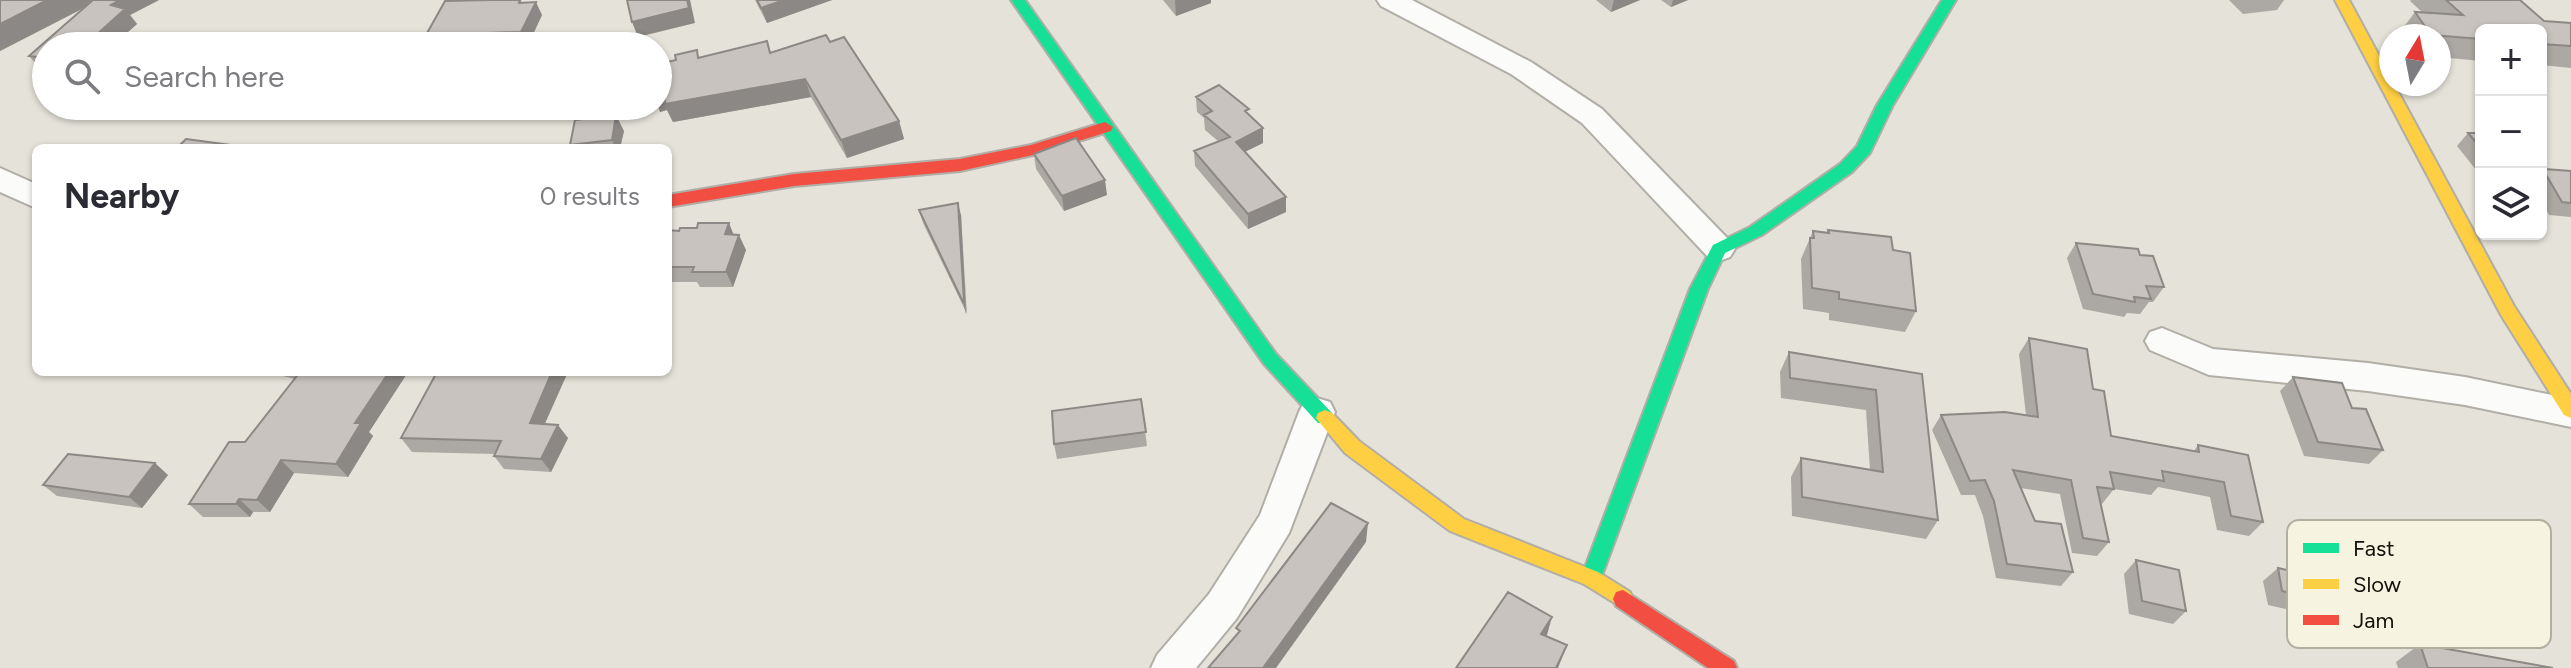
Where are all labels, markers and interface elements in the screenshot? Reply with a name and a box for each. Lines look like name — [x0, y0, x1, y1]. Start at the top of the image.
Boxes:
north arrow — [2379, 24, 2451, 96]
map controls — [2475, 24, 2547, 240]
button: + — [2475, 24, 2547, 96]
search box — [32, 32, 672, 120]
icon: search — [60, 54, 104, 98]
text: Search here — [124, 58, 284, 95]
button: − — [2475, 96, 2547, 168]
button: layers — [2475, 168, 2547, 240]
text: Nearby — [64, 176, 179, 217]
text: 0 results — [540, 180, 640, 212]
legend — [2287, 520, 2551, 648]
text: Fast — [2353, 535, 2395, 562]
text: Slow — [2353, 571, 2402, 598]
text: Jam — [2353, 607, 2394, 634]

